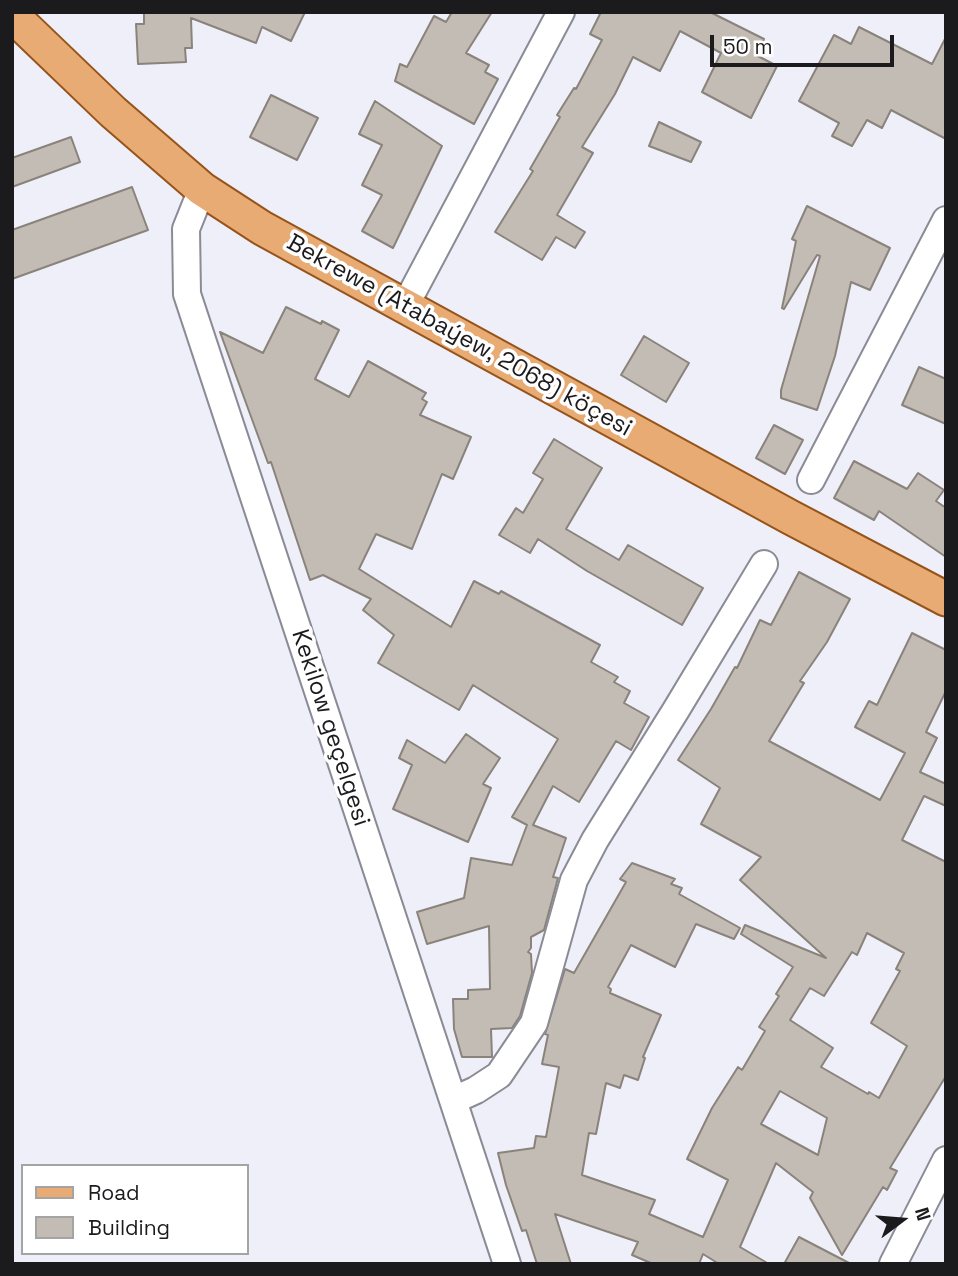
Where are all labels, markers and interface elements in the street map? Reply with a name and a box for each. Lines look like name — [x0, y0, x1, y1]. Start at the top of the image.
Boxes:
scale bar — [713, 21, 897, 65]
text: 50 m — [723, 33, 773, 60]
street label: Bekrewe (Atabaýew, 2068) köçesi — [281, 229, 637, 443]
street label: Kekilow geçelgesi — [285, 626, 375, 830]
legend — [21, 1164, 248, 1255]
text: Road — [88, 1179, 140, 1206]
north arrow — [867, 1185, 937, 1255]
text: N — [909, 1205, 936, 1224]
text: Building — [88, 1214, 170, 1241]

